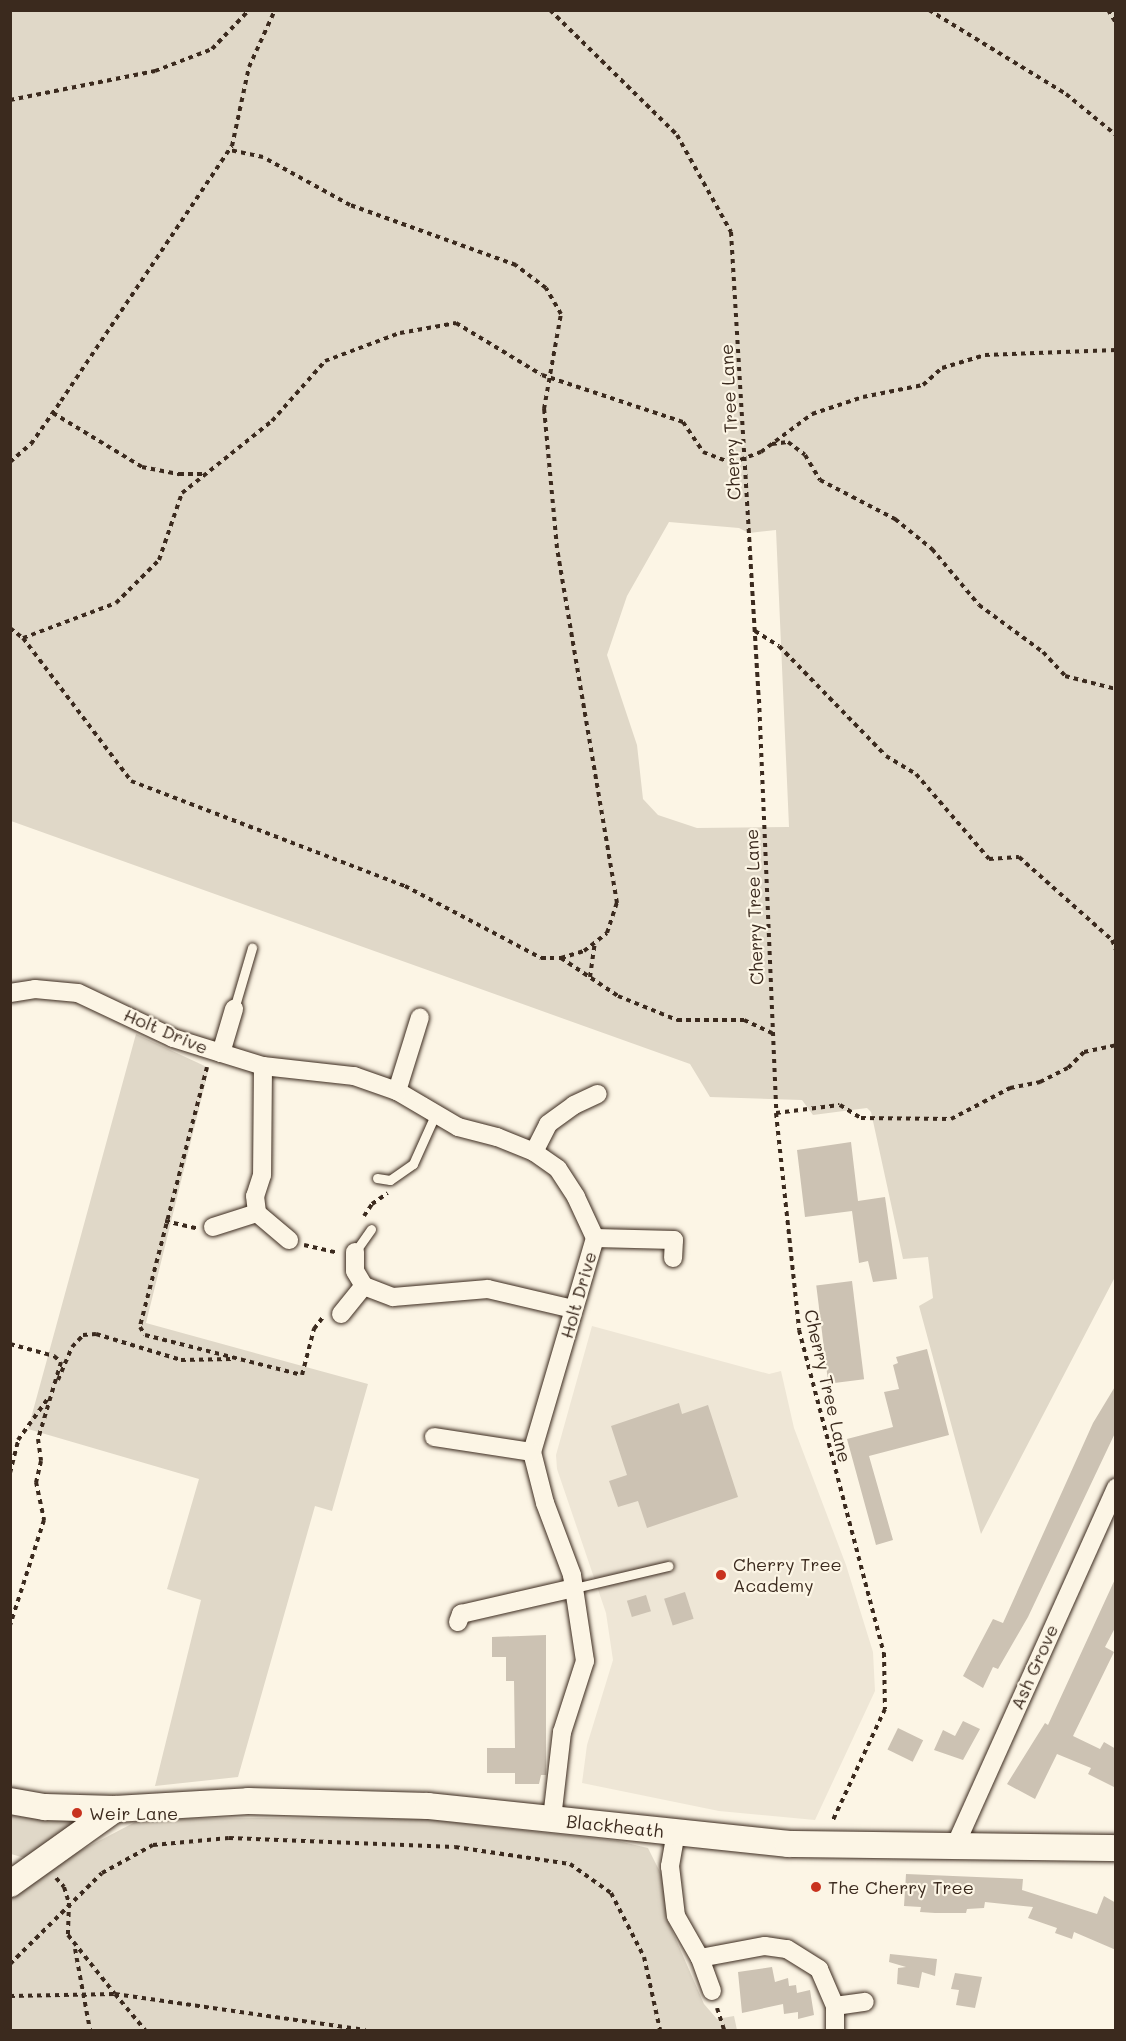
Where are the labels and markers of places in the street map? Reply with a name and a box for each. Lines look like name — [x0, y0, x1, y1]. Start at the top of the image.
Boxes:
place label: Cherry Tree Academy — [733, 1554, 842, 1596]
marker: Cherry Tree Academy — [714, 1568, 728, 1582]
place label: Weir Lane — [89, 1802, 178, 1824]
marker: Weir Lane — [70, 1806, 84, 1820]
place label: The Cherry Tree — [828, 1876, 974, 1898]
marker: The Cherry Tree — [809, 1880, 823, 1894]

